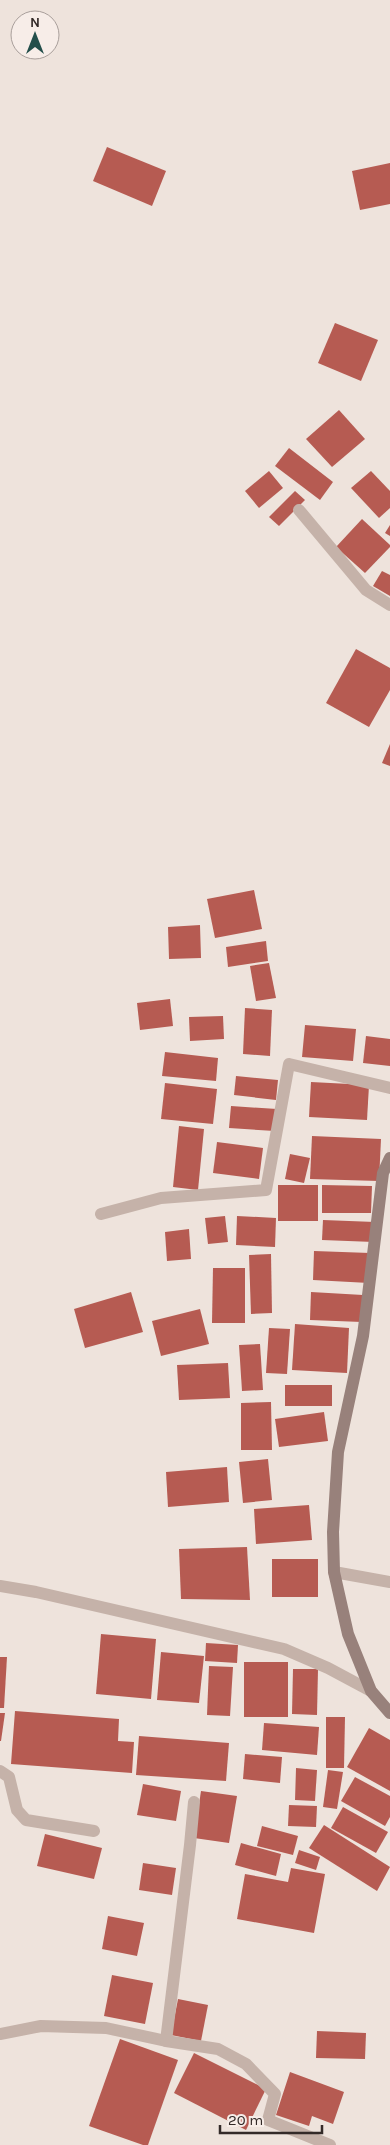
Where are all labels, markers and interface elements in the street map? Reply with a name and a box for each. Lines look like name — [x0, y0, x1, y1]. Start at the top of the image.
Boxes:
north arrow — [10, 10, 60, 60]
text: N — [30, 14, 40, 31]
scale bar — [220, 2102, 322, 2134]
text: 20 m — [228, 2111, 263, 2129]

